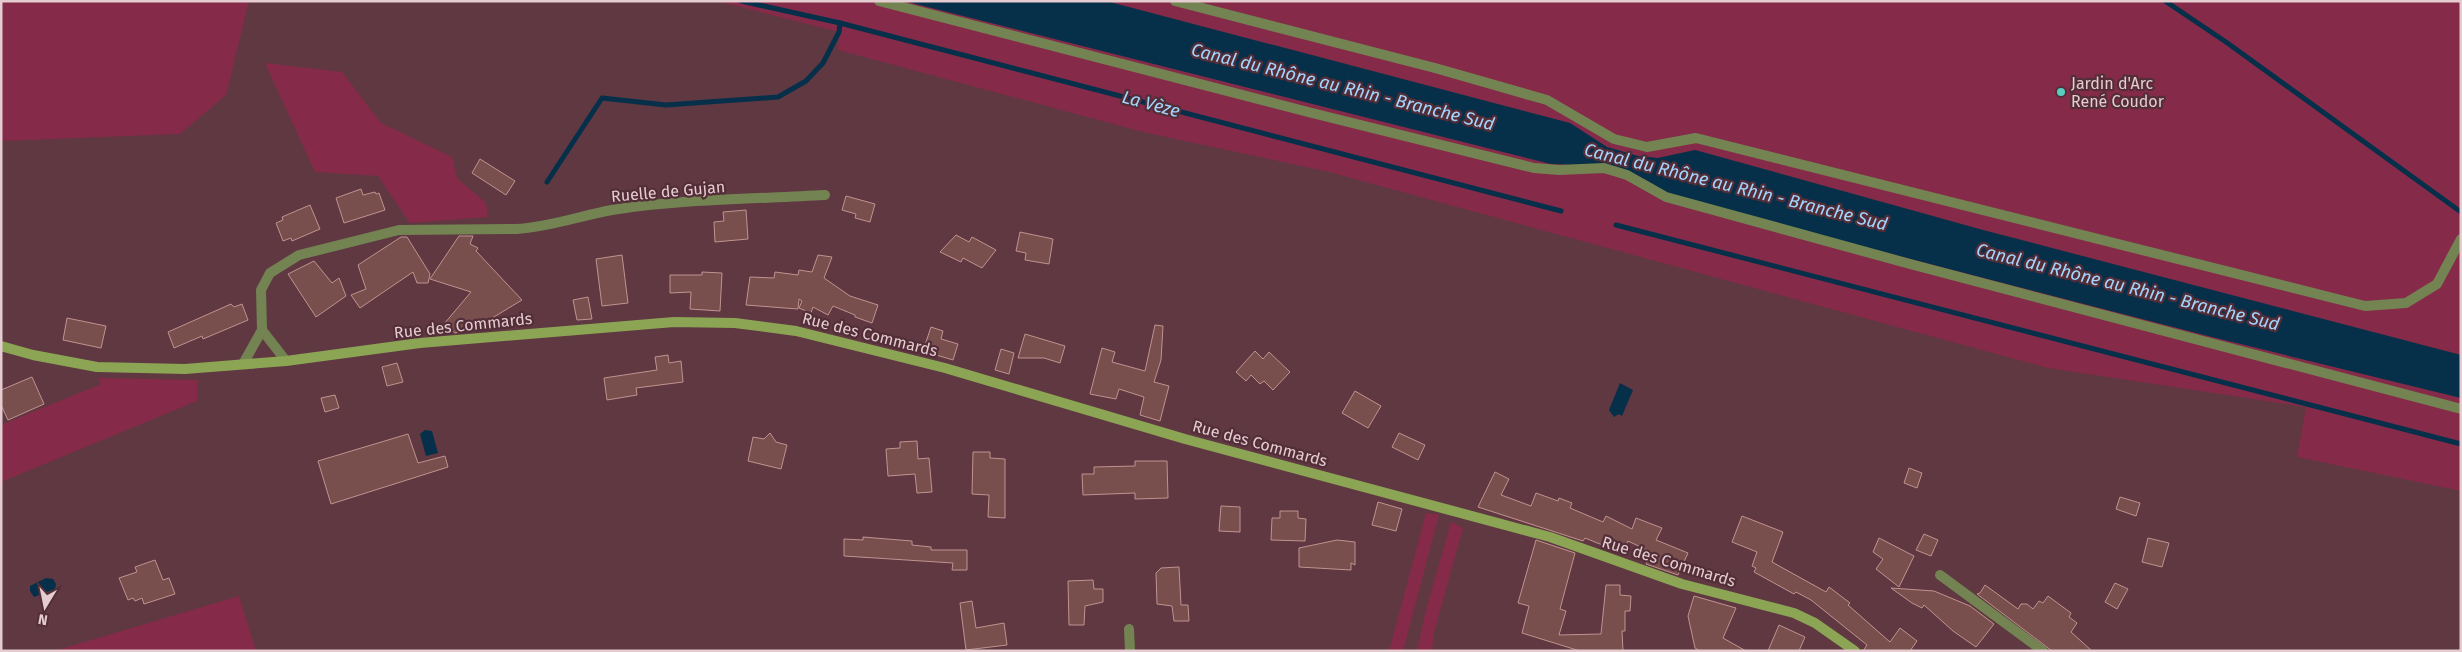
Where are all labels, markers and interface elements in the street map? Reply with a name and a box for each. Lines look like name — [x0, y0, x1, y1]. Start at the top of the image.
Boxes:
water label: Canal du Rhône au Rhin - Branche Sud — [1189, 39, 1497, 136]
place label: Jardin d'Arc René Coudor — [2071, 74, 2165, 111]
water label: La Vèze — [1120, 86, 1182, 122]
marker: Jardin d'Arc René Coudor — [2055, 86, 2067, 98]
water label: Canal du Rhône au Rhin - Branche Sud — [1582, 139, 1890, 236]
street label: Ruelle de Gujan — [610, 177, 726, 206]
water label: Canal du Rhône au Rhin - Branche Sud — [1974, 239, 2282, 336]
street label: Rue des Commards — [800, 308, 940, 360]
street label: Rue des Commards — [393, 309, 533, 342]
street label: Rue des Commards — [1190, 416, 1329, 471]
street label: Rue des Commards — [1600, 532, 1738, 591]
north arrow — [20, 582, 70, 632]
text: N — [37, 610, 49, 628]

